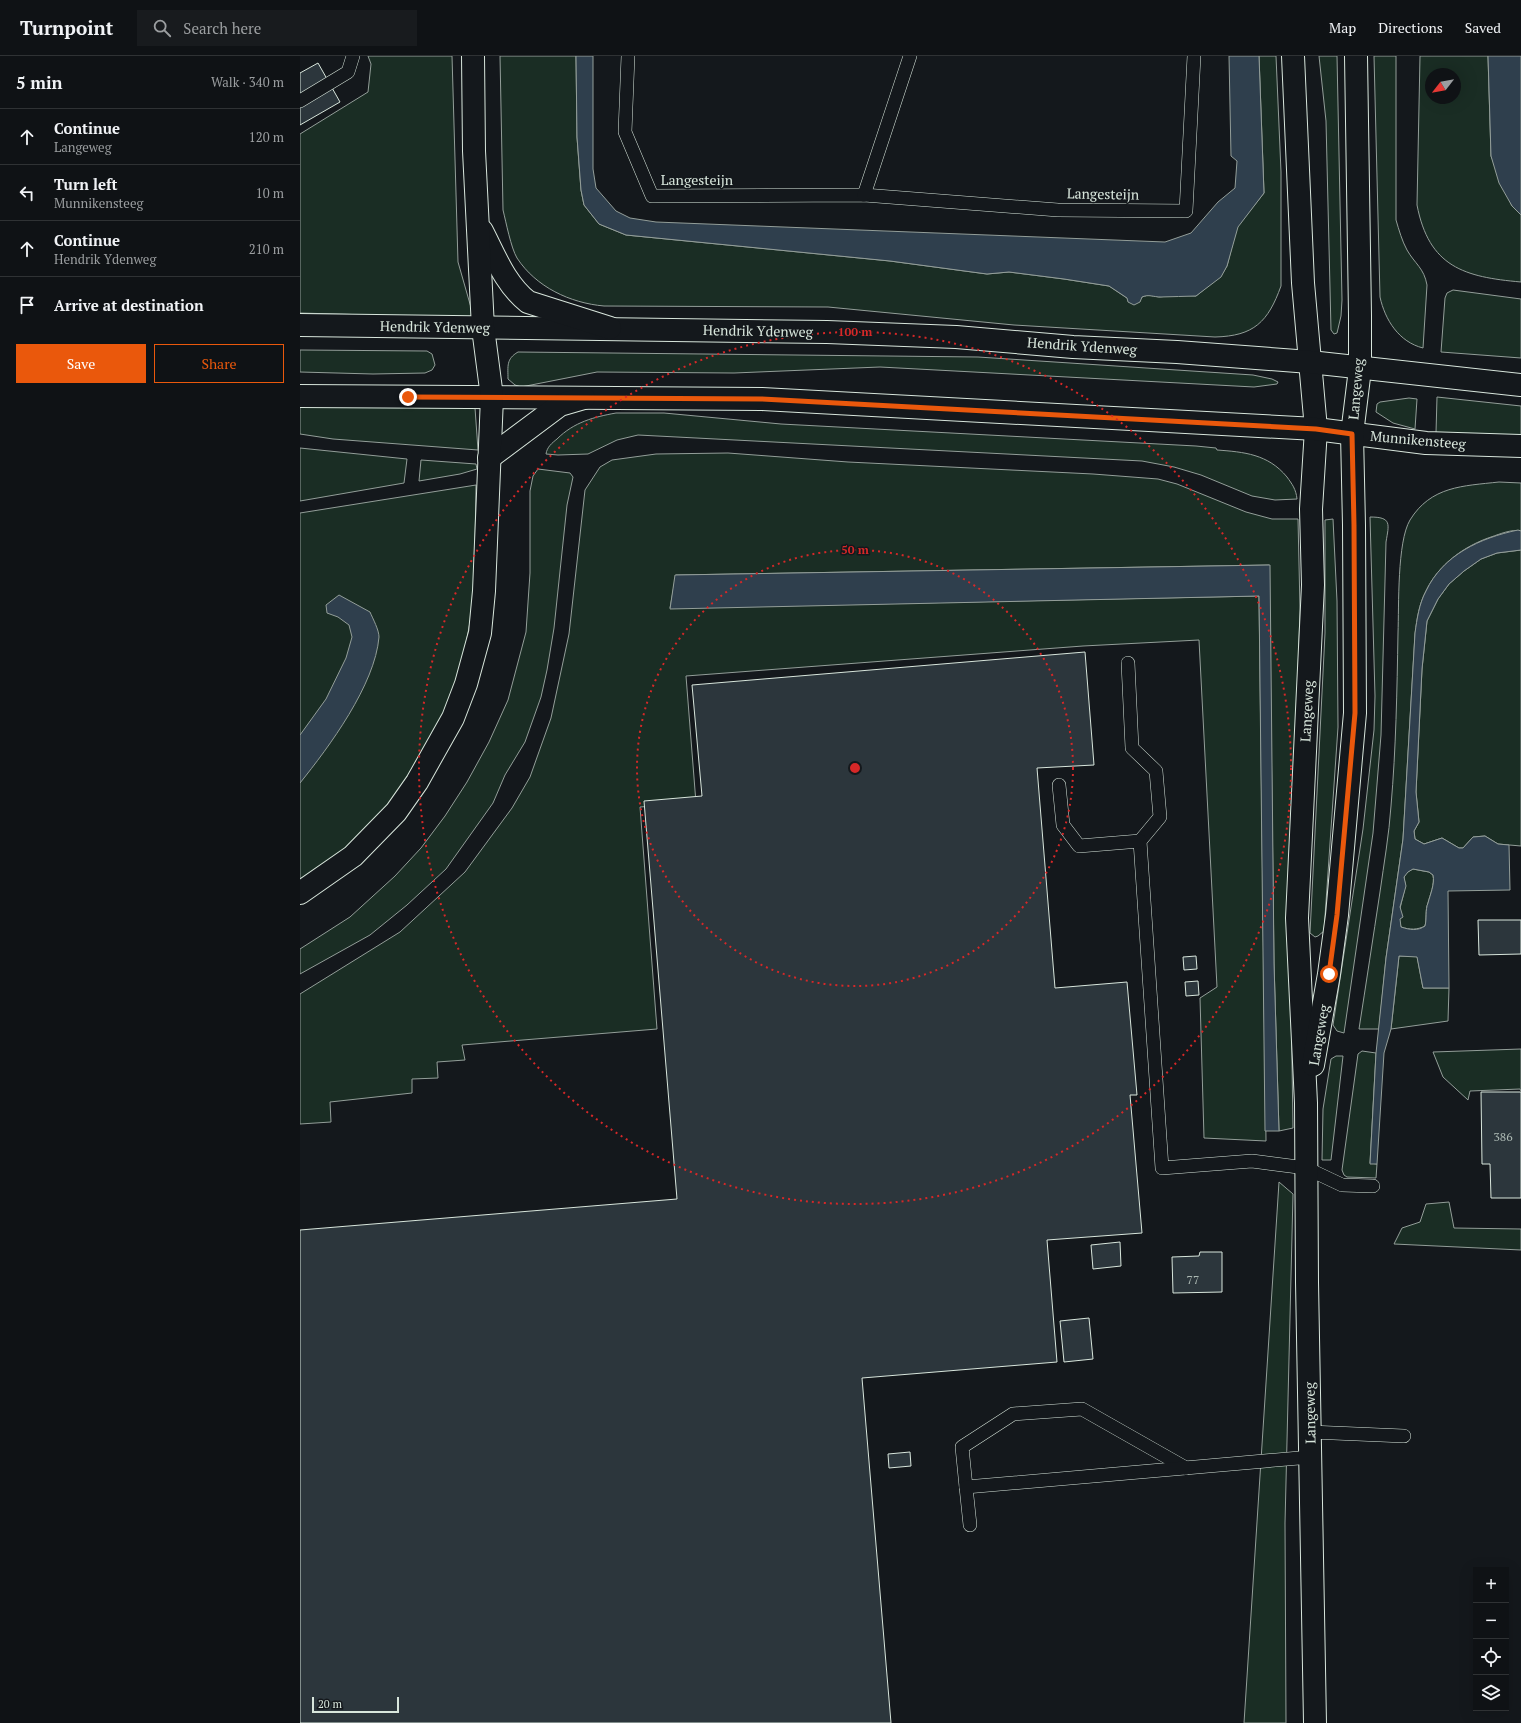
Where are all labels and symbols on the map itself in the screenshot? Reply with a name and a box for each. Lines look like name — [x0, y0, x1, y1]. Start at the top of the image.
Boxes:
north arrow — [1425, 68, 1461, 104]
street label: Langesteijn — [661, 170, 734, 189]
street label: Langesteijn — [1067, 183, 1140, 204]
street label: Hendrik Ydenweg — [380, 316, 491, 337]
street label: Hendrik Ydenweg — [703, 320, 814, 341]
text: 100 m — [838, 324, 872, 339]
street label: Hendrik Ydenweg — [1026, 332, 1138, 359]
street label: Langeweg — [1343, 357, 1368, 421]
route end — [399, 388, 417, 406]
street label: Munnikensteeg — [1369, 426, 1467, 453]
text: 50 m — [841, 542, 869, 557]
street label: Langeweg — [1295, 679, 1318, 742]
centre of rings — [848, 761, 862, 775]
route start — [1320, 965, 1338, 983]
street label: Langeweg — [1304, 1002, 1333, 1067]
house number: 386 — [1493, 1129, 1513, 1144]
house number: 77 — [1187, 1272, 1199, 1287]
street label: Langeweg — [1299, 1381, 1320, 1444]
scale bar — [312, 1695, 399, 1714]

